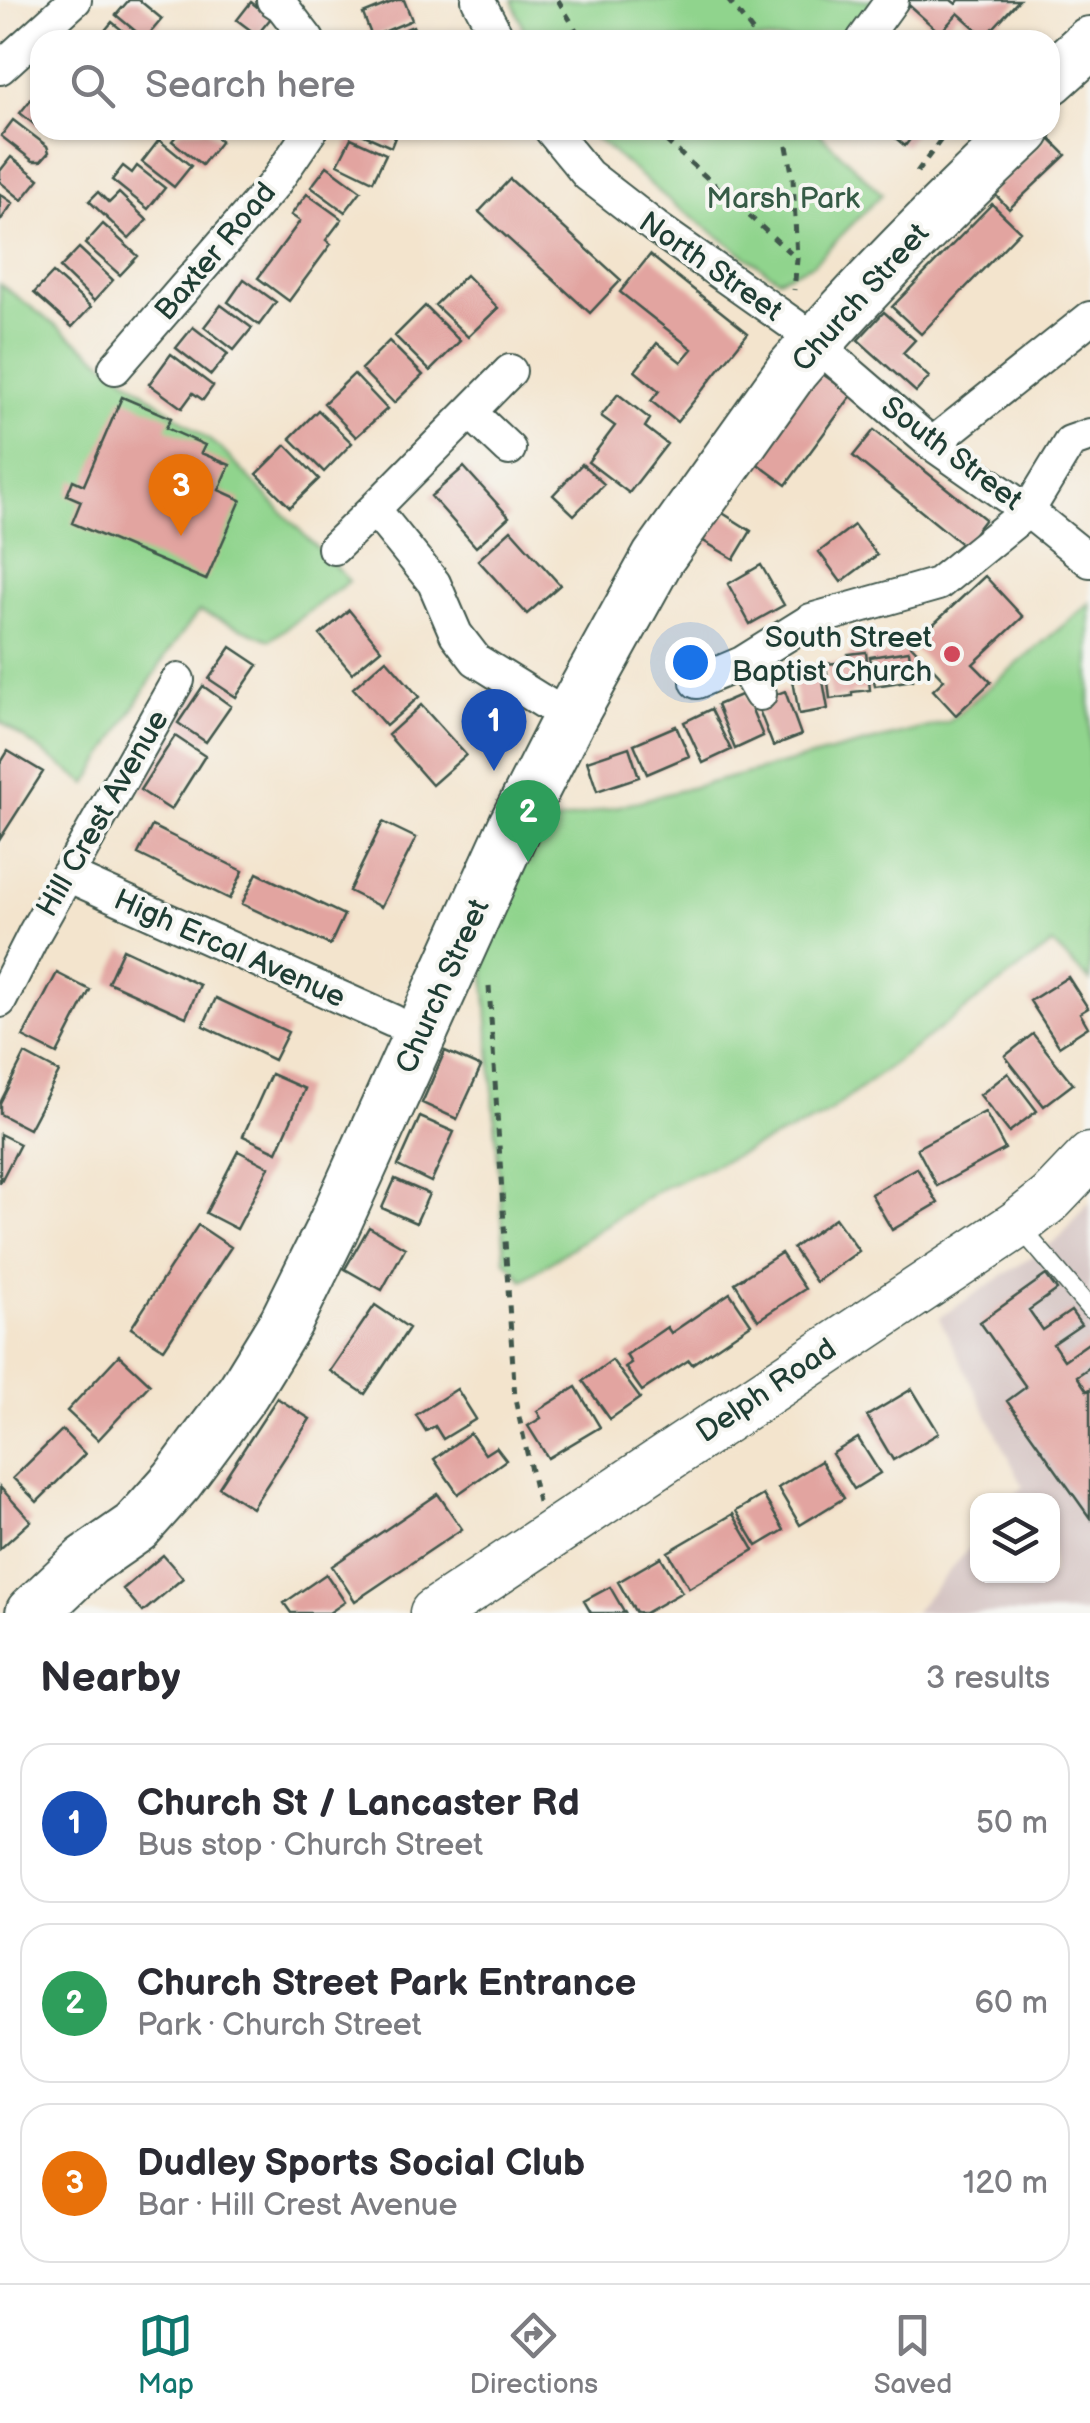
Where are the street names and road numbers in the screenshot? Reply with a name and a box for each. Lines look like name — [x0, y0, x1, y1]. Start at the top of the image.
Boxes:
street label: Baxter Road — [148, 175, 284, 328]
street label: North Street — [632, 204, 789, 329]
street label: Church Street — [785, 216, 937, 379]
street label: South Street — [874, 389, 1029, 519]
street label: Hill Crest Avenue — [29, 704, 177, 923]
street label: High Ercal Avenue — [108, 882, 351, 1016]
street label: Church Street — [388, 894, 497, 1079]
street label: Delph Road — [690, 1331, 843, 1451]

